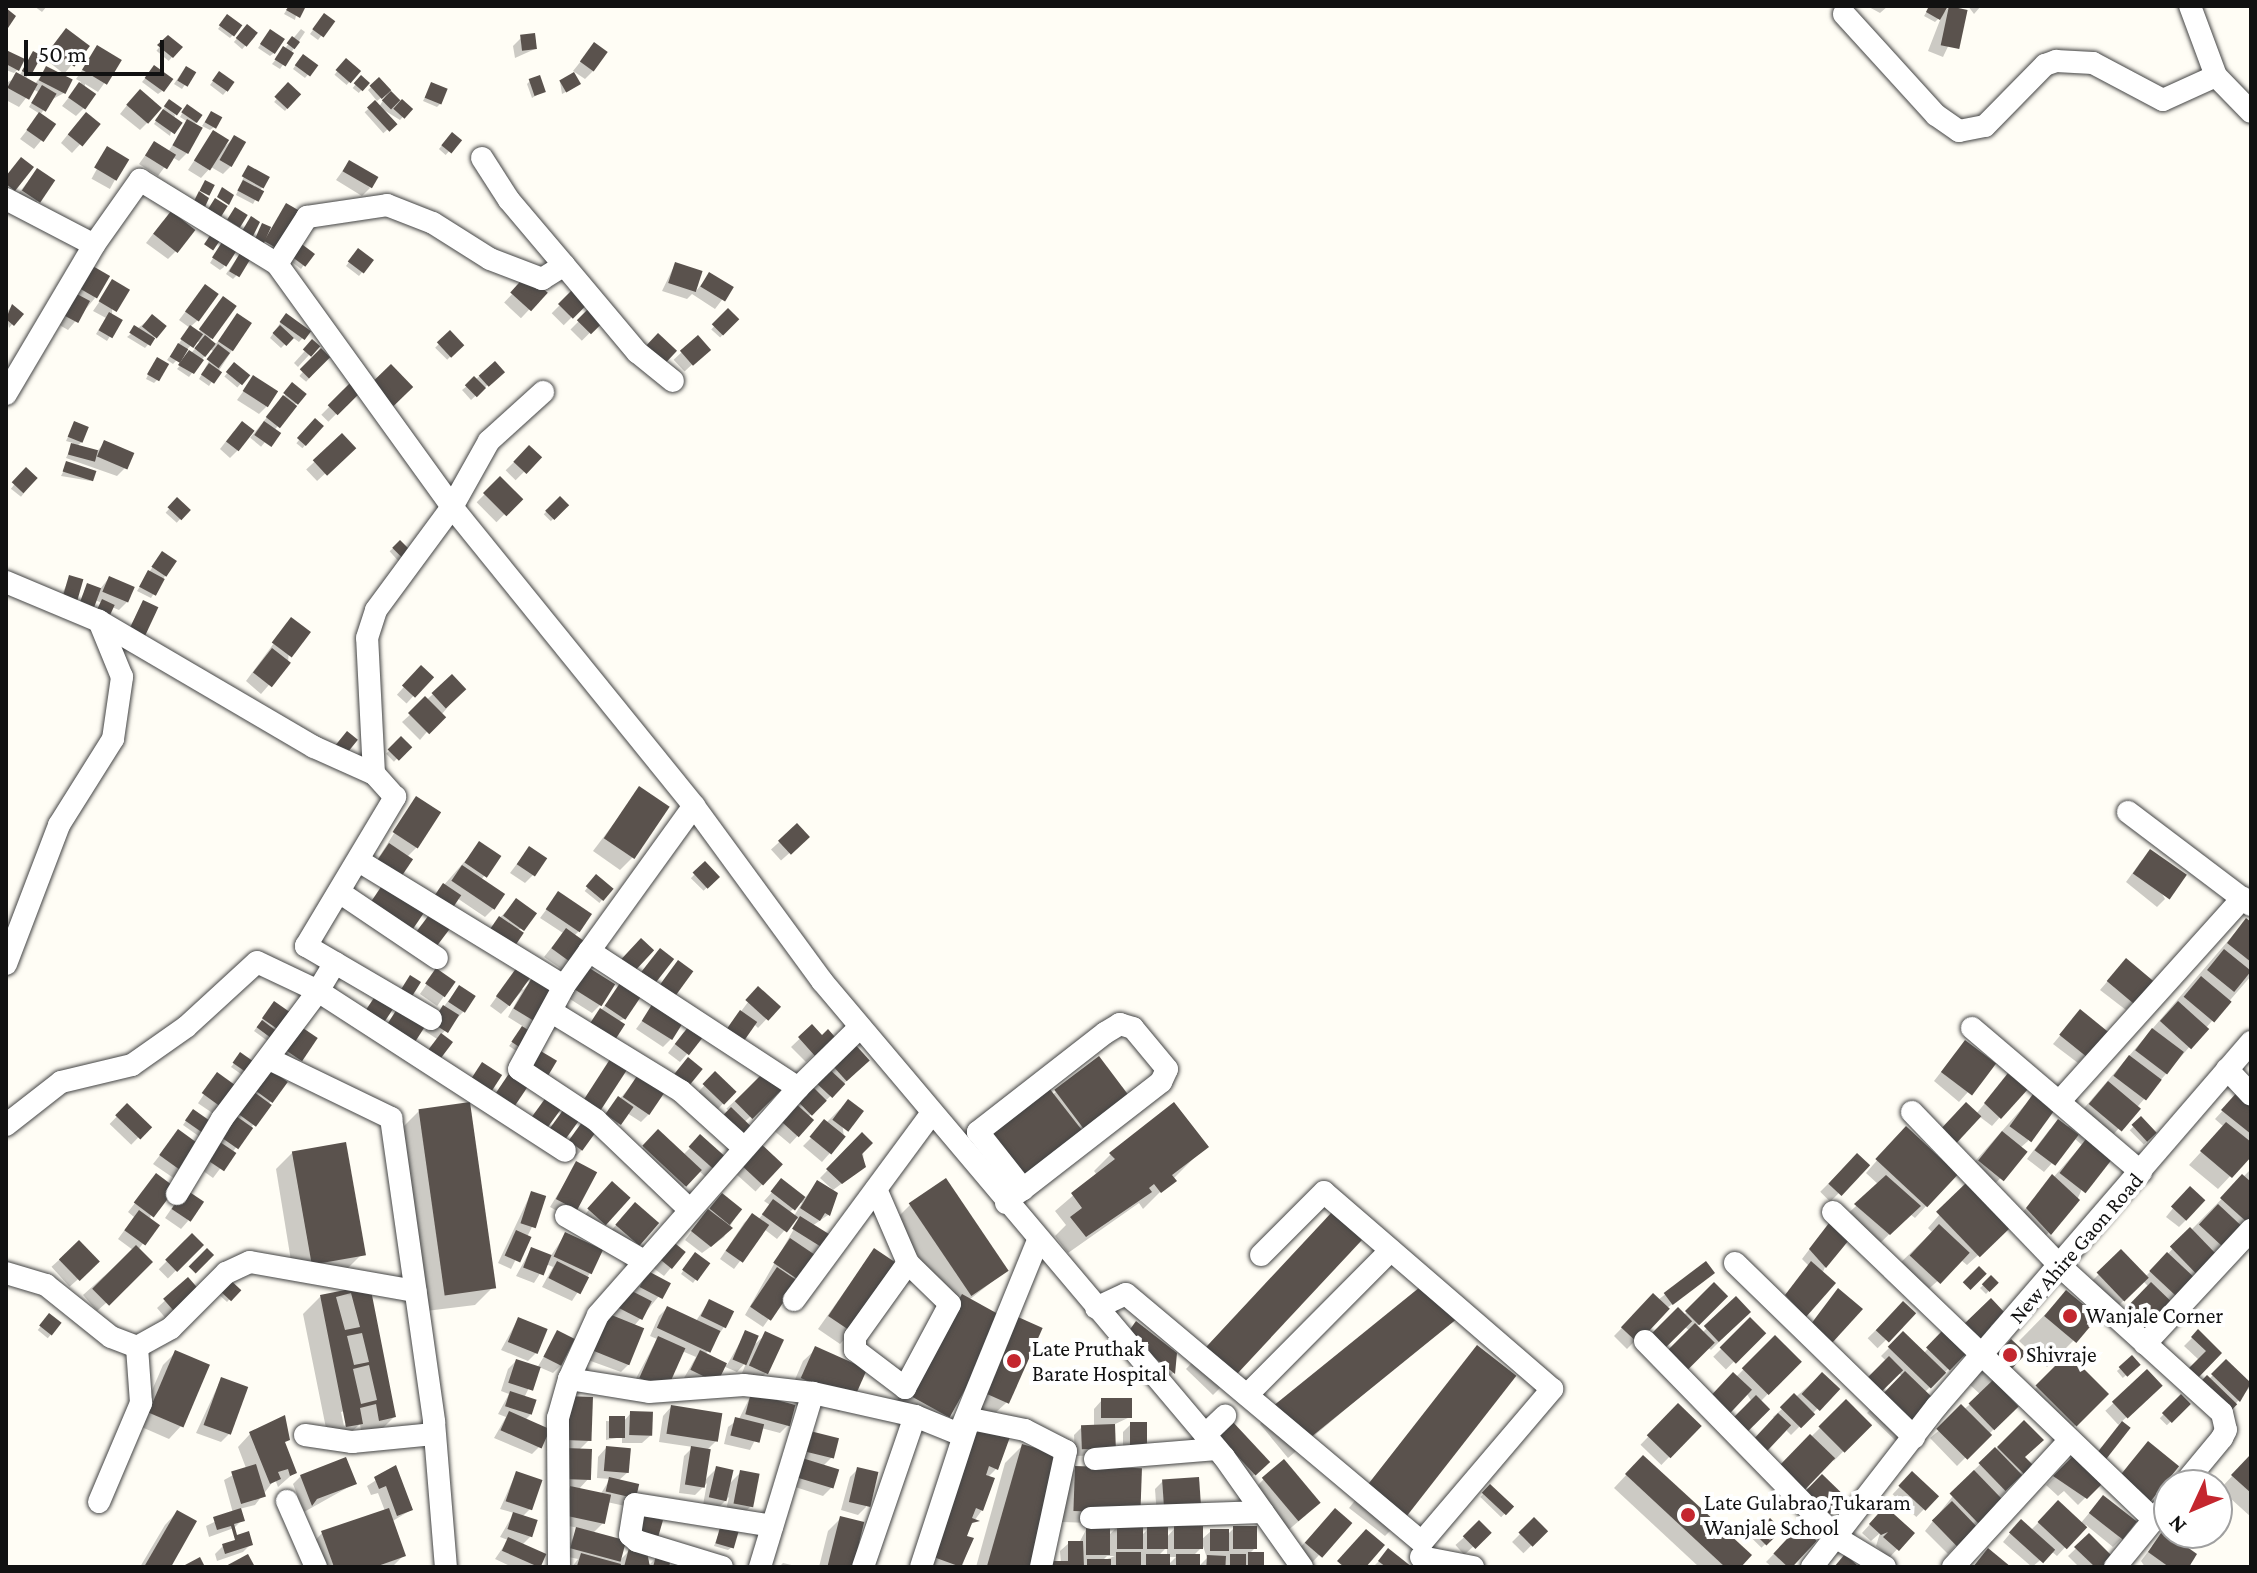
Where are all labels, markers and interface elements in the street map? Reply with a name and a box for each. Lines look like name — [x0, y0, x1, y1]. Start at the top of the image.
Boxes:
scale bar — [28, 24, 168, 74]
text: 50 m — [38, 40, 87, 67]
street label: New Ahire Gaon Road — [2003, 1167, 2149, 1329]
place label: Wanjale Corner — [2086, 1303, 2223, 1329]
marker: Wanjale Corner — [2061, 1307, 2079, 1325]
place label: Late Pruthak Barate Hospital — [1032, 1335, 1167, 1386]
place label: Shivraje — [2026, 1342, 2097, 1368]
marker: Shivraje — [2001, 1346, 2019, 1364]
marker: Late Pruthak Barate Hospital — [1003, 1350, 1025, 1372]
north arrow — [2153, 1469, 2233, 1549]
place label: Late Gulabrao Tukaram Wanjale School — [1704, 1489, 1911, 1540]
marker: Late Gulabrao Tukaram Wanjale School — [1679, 1506, 1697, 1524]
text: N — [2163, 1511, 2191, 1539]

